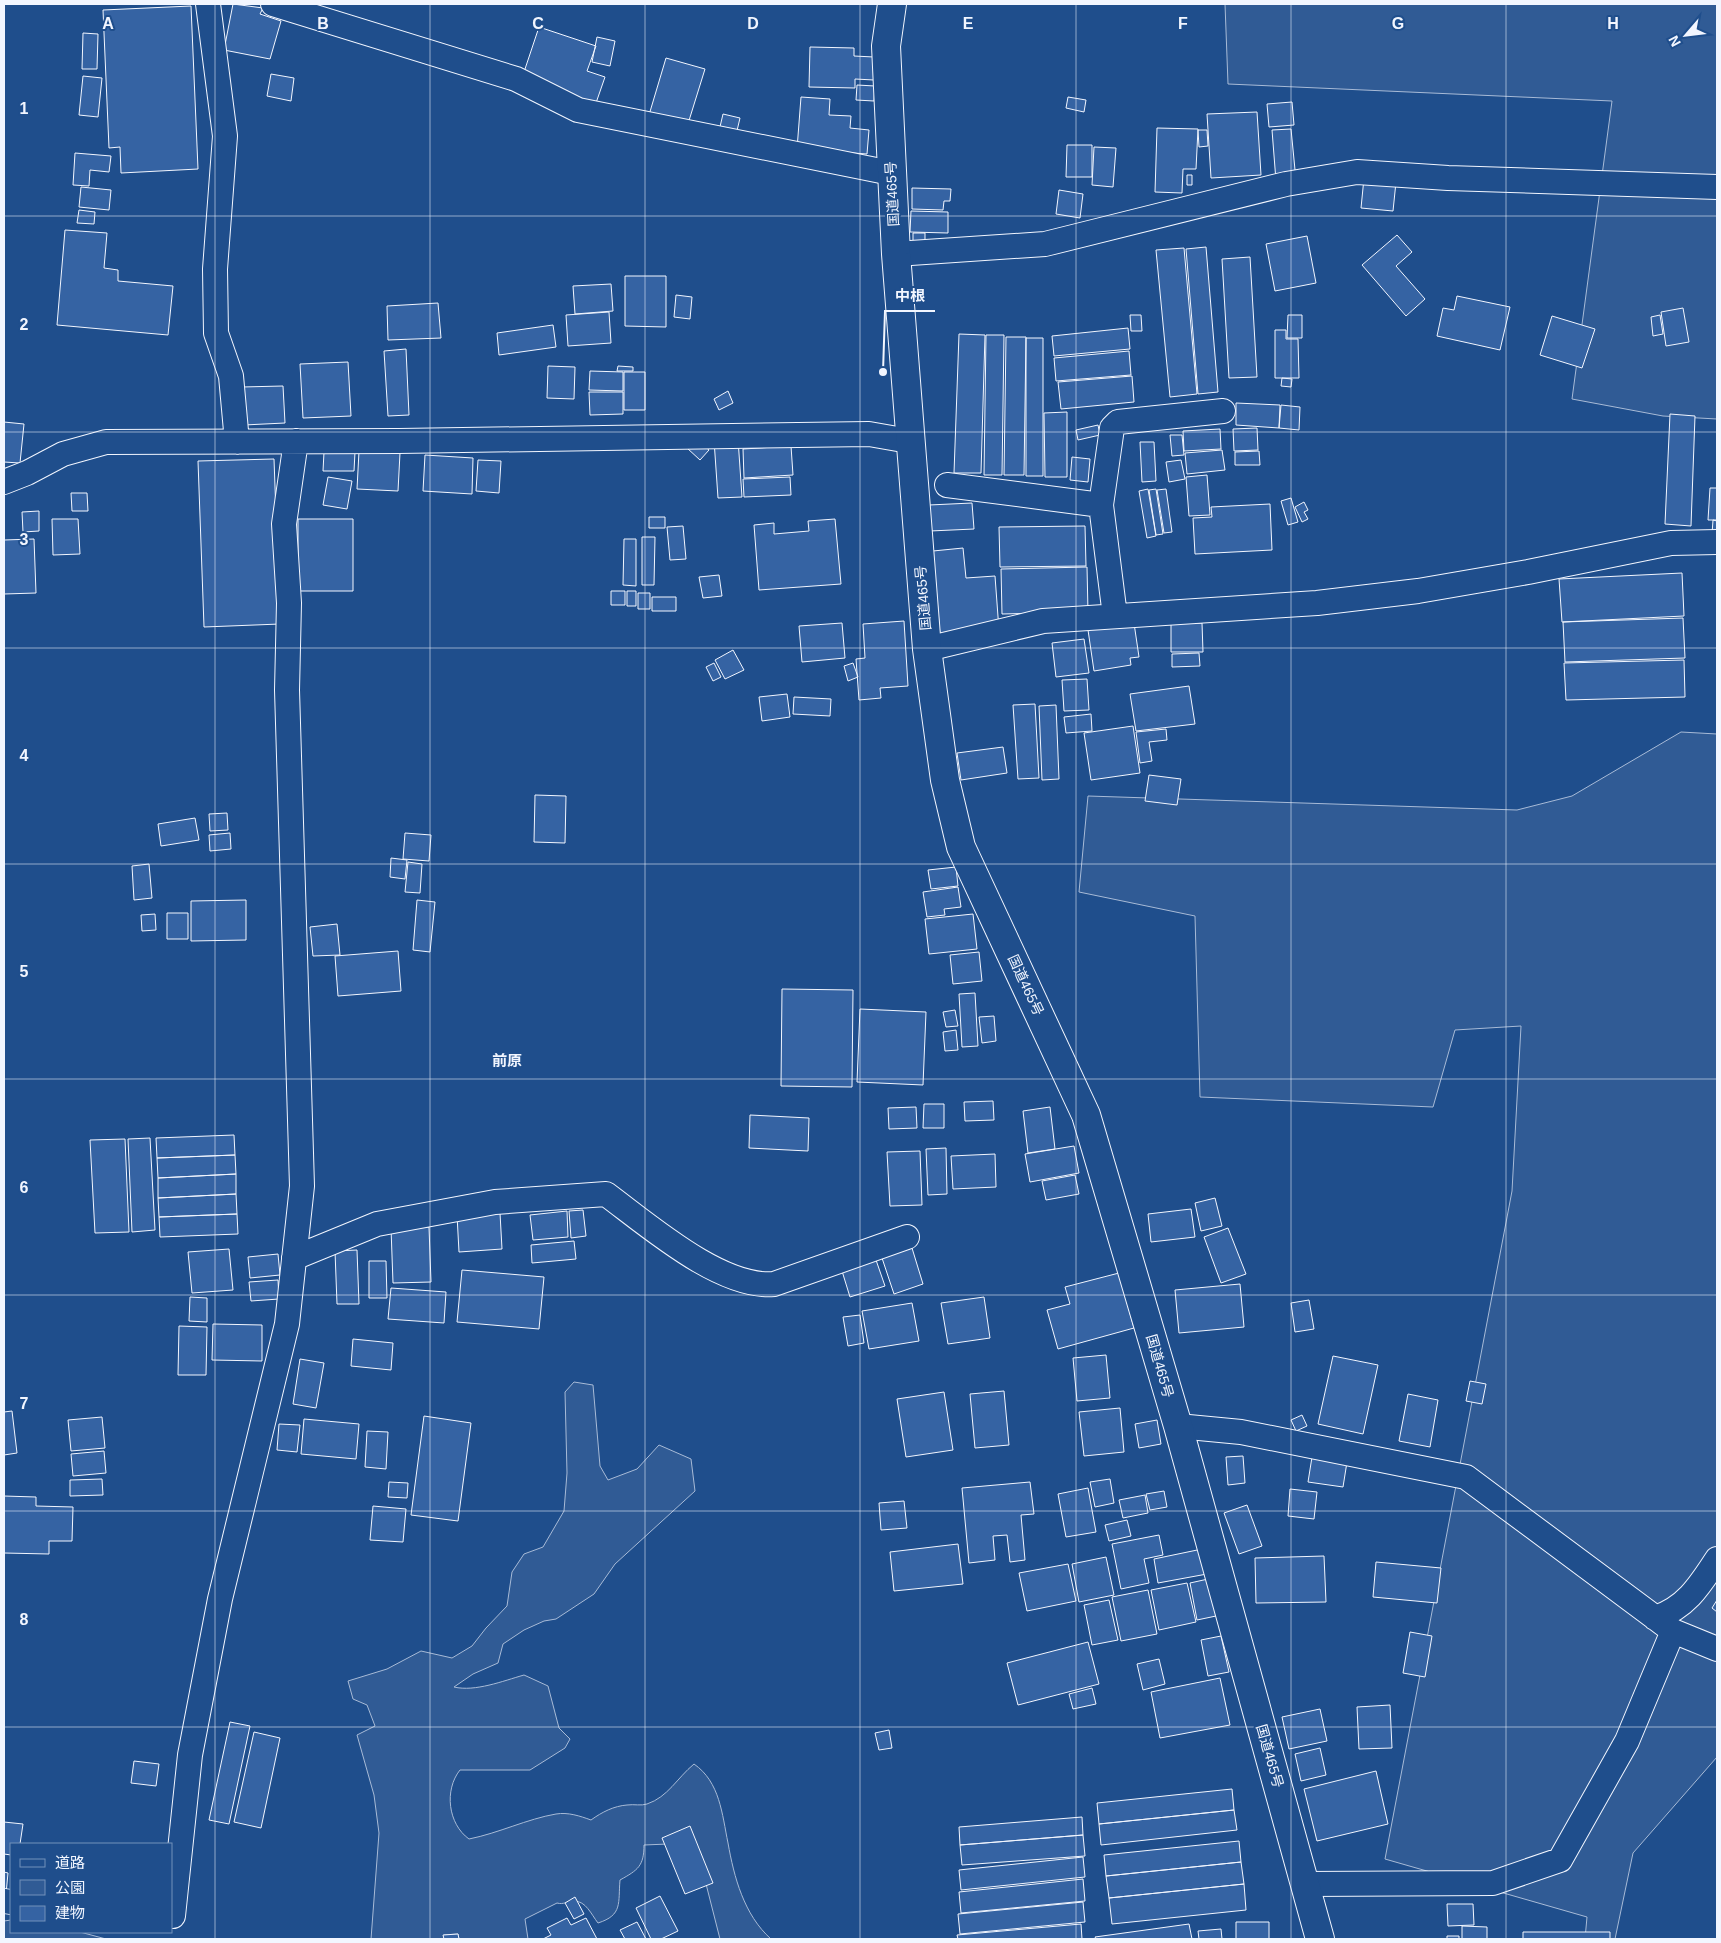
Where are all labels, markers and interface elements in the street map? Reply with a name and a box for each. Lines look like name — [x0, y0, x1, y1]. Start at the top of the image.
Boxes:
north arrow — [1661, 10, 1711, 60]
text: A — [102, 15, 114, 32]
text: B — [317, 15, 329, 32]
text: C — [532, 15, 544, 32]
text: D — [747, 15, 759, 32]
text: E — [963, 15, 974, 32]
text: F — [1178, 15, 1188, 32]
text: G — [1392, 15, 1404, 32]
text: H — [1607, 15, 1619, 32]
text: N — [1665, 33, 1684, 49]
text: 1 — [20, 100, 29, 117]
street label: 国道465号 — [882, 161, 902, 227]
callout: 中根 — [885, 281, 935, 311]
text: 中根 — [895, 287, 925, 304]
text: 2 — [20, 316, 29, 333]
text: 3 — [20, 531, 29, 548]
street label: 国道465号 — [912, 565, 934, 631]
text: 4 — [20, 747, 29, 764]
street label: 国道465号 — [1005, 952, 1047, 1018]
text: 5 — [20, 963, 29, 980]
district label: 前原 — [492, 1052, 522, 1069]
text: 6 — [20, 1179, 29, 1196]
street label: 国道465号 — [1143, 1332, 1177, 1400]
text: 7 — [20, 1395, 29, 1412]
text: 8 — [20, 1611, 29, 1628]
street label: 国道465号 — [1253, 1722, 1287, 1790]
legend — [10, 1843, 172, 1933]
text: 道路 — [55, 1854, 85, 1871]
text: 公園 — [55, 1879, 85, 1896]
text: 建物 — [55, 1904, 85, 1921]

